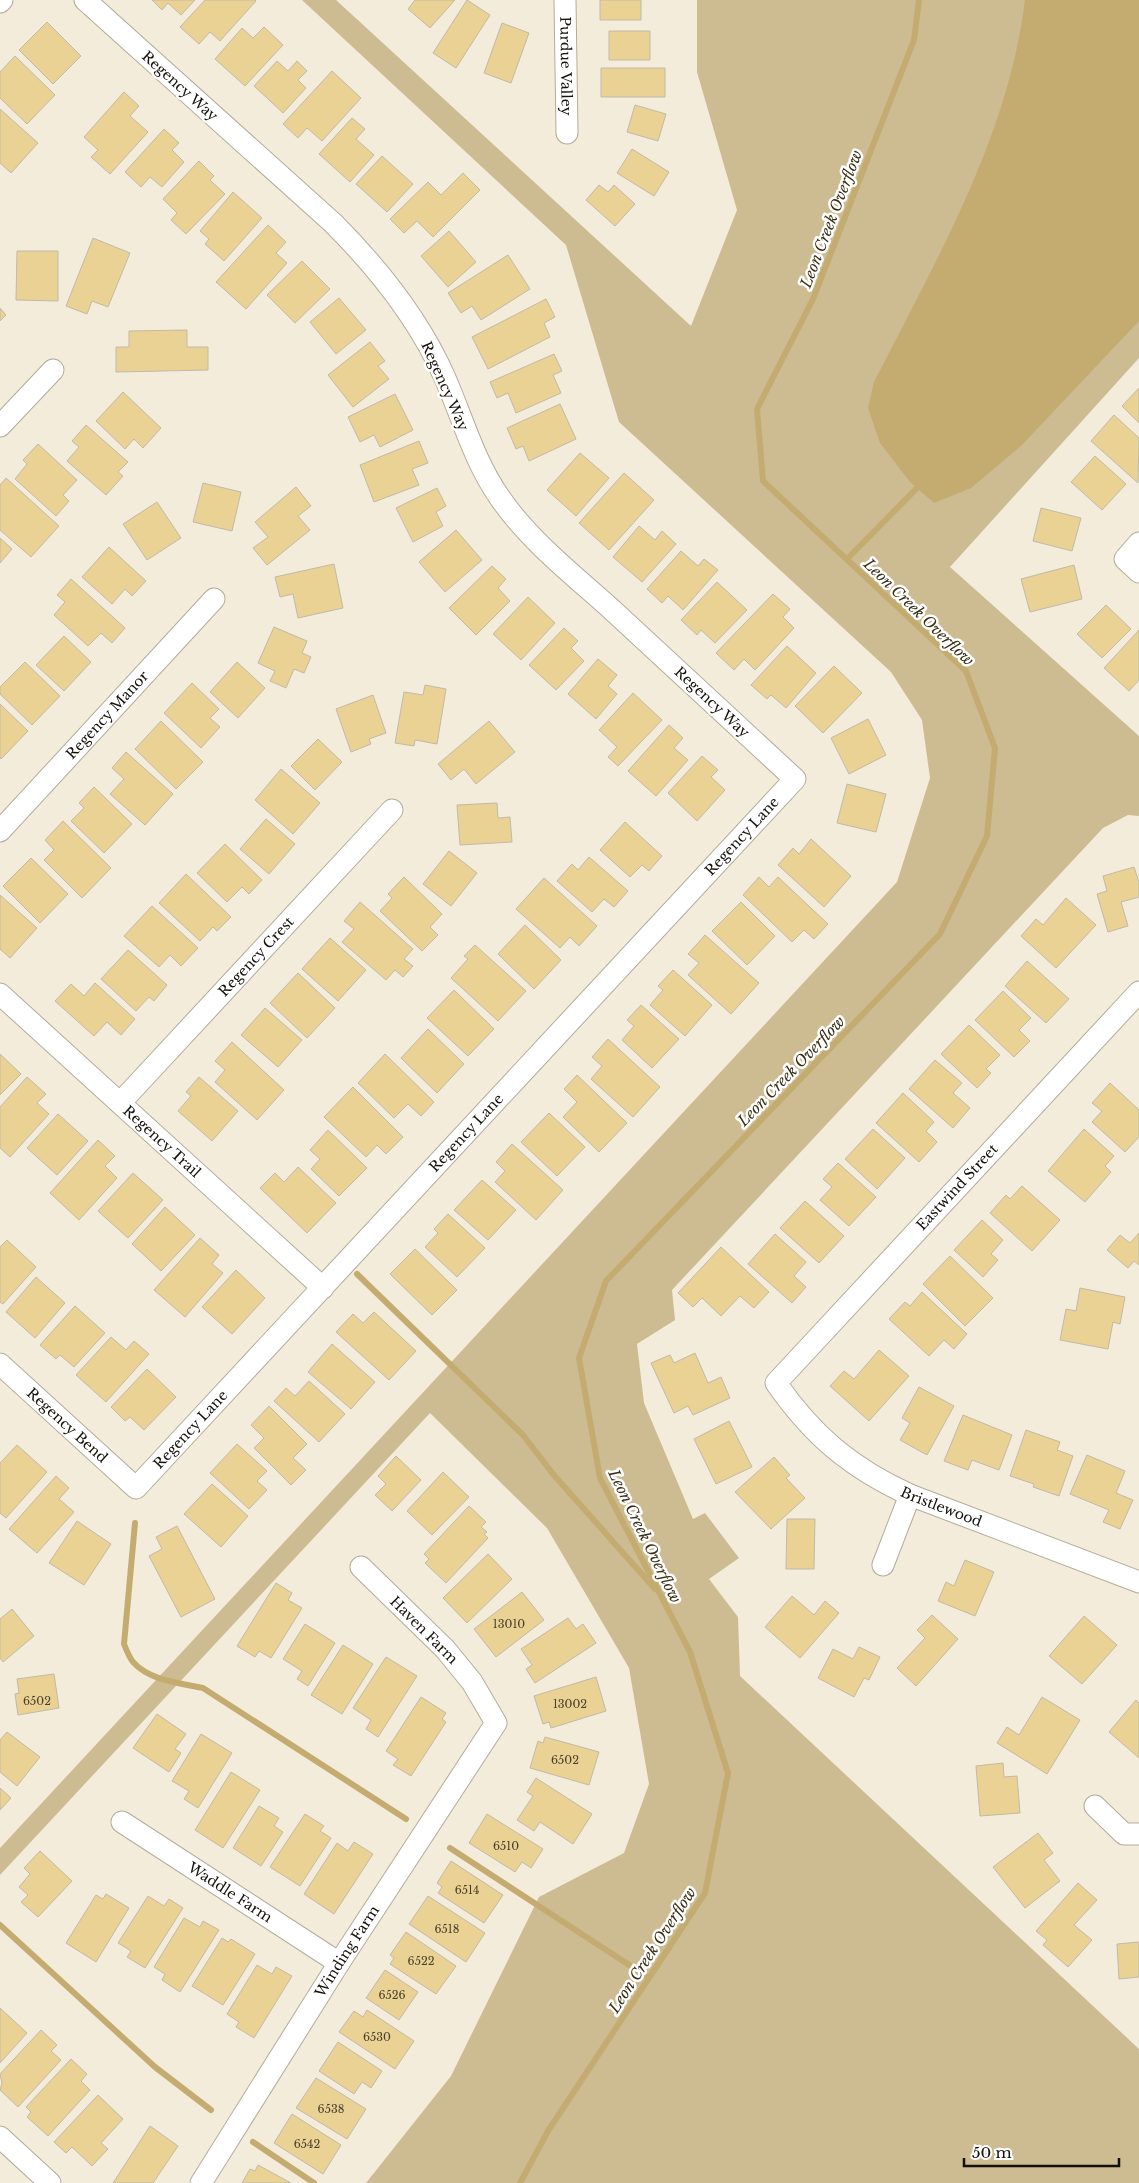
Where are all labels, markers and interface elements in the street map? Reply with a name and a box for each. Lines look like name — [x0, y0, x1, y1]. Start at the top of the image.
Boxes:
street label: Purdue Valley — [556, 16, 576, 116]
street label: Regency Way — [138, 47, 222, 125]
water label: Leon Creek Overflow — [796, 147, 866, 291]
street label: Regency Way — [417, 338, 473, 434]
water label: Leon Creek Overflow — [859, 554, 978, 670]
street label: Regency Way — [671, 663, 753, 741]
street label: Regency Manor — [62, 667, 152, 763]
street label: Regency Lane — [701, 793, 783, 879]
street label: Regency Crest — [215, 912, 298, 1000]
water label: Leon Creek Overflow — [733, 1012, 849, 1131]
street label: Regency Lane — [425, 1090, 507, 1176]
street label: Regency Trail — [119, 1102, 205, 1182]
street label: Eastwind Street — [912, 1140, 1002, 1234]
street label: Regency Bend — [23, 1384, 112, 1467]
street label: Regency Lane — [150, 1386, 231, 1472]
water label: Leon Creek Overflow — [604, 1465, 686, 1606]
street label: Bristlewood — [898, 1483, 985, 1531]
street label: Haven Farm — [386, 1592, 462, 1668]
house number: 13010 — [493, 1617, 525, 1631]
house number: 6502 — [23, 1694, 51, 1708]
house number: 13002 — [553, 1697, 587, 1711]
house number: 6502 — [551, 1753, 579, 1767]
house number: 6510 — [493, 1839, 519, 1853]
street label: Waddle Farm — [184, 1858, 276, 1926]
house number: 6514 — [455, 1883, 479, 1897]
water label: Leon Creek Overflow — [604, 1883, 700, 2017]
street label: Winding Farm — [310, 1902, 383, 2001]
house number: 6518 — [435, 1922, 459, 1936]
house number: 6522 — [408, 1954, 435, 1968]
house number: 6526 — [378, 1988, 406, 2002]
house number: 6530 — [363, 2030, 391, 2044]
house number: 6538 — [318, 2102, 344, 2116]
scale bar — [964, 2136, 1119, 2168]
house number: 6542 — [294, 2137, 320, 2151]
text: 50 m — [972, 2143, 1012, 2162]

